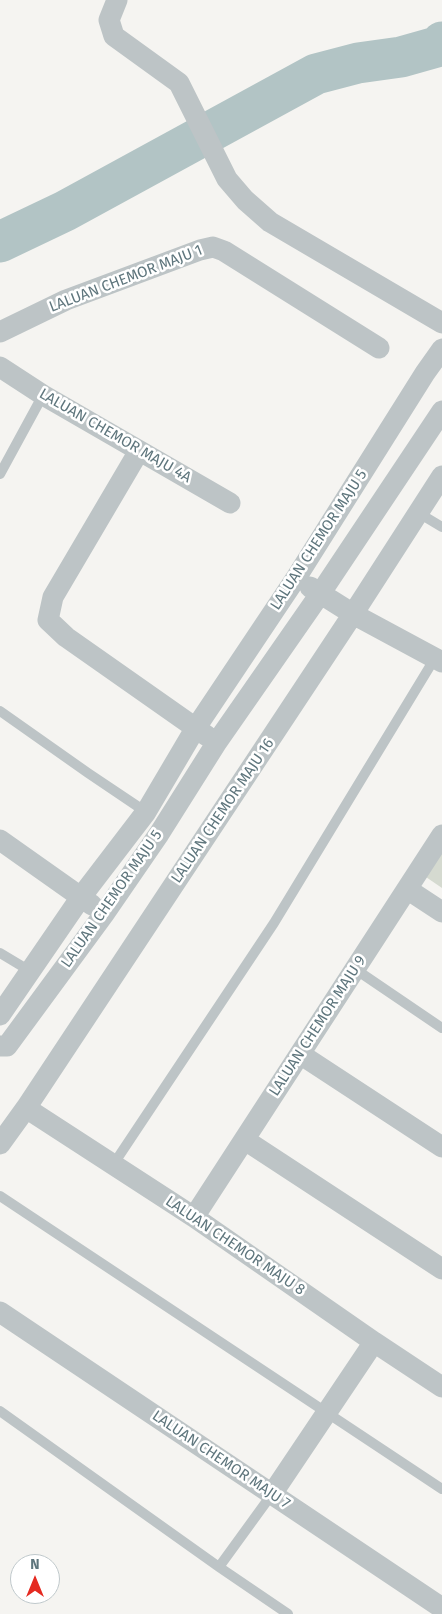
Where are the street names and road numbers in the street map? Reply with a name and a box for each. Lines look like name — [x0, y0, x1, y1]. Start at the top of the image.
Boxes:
street label: LALUAN CHEMOR MAJU 1 — [47, 241, 205, 317]
street label: LALUAN CHEMOR MAJU 4A — [36, 385, 194, 487]
street label: LALUAN CHEMOR MAJU 5 — [267, 466, 371, 614]
street label: LALUAN CHEMOR MAJU 16 — [168, 735, 278, 887]
street label: LALUAN CHEMOR MAJU 5 — [58, 827, 166, 971]
street label: LALUAN CHEMOR MAJU 9 — [266, 952, 370, 1100]
street label: LALUAN CHEMOR MAJU 8 — [162, 1193, 308, 1299]
street label: LALUAN CHEMOR MAJU 7 — [149, 1407, 293, 1513]

